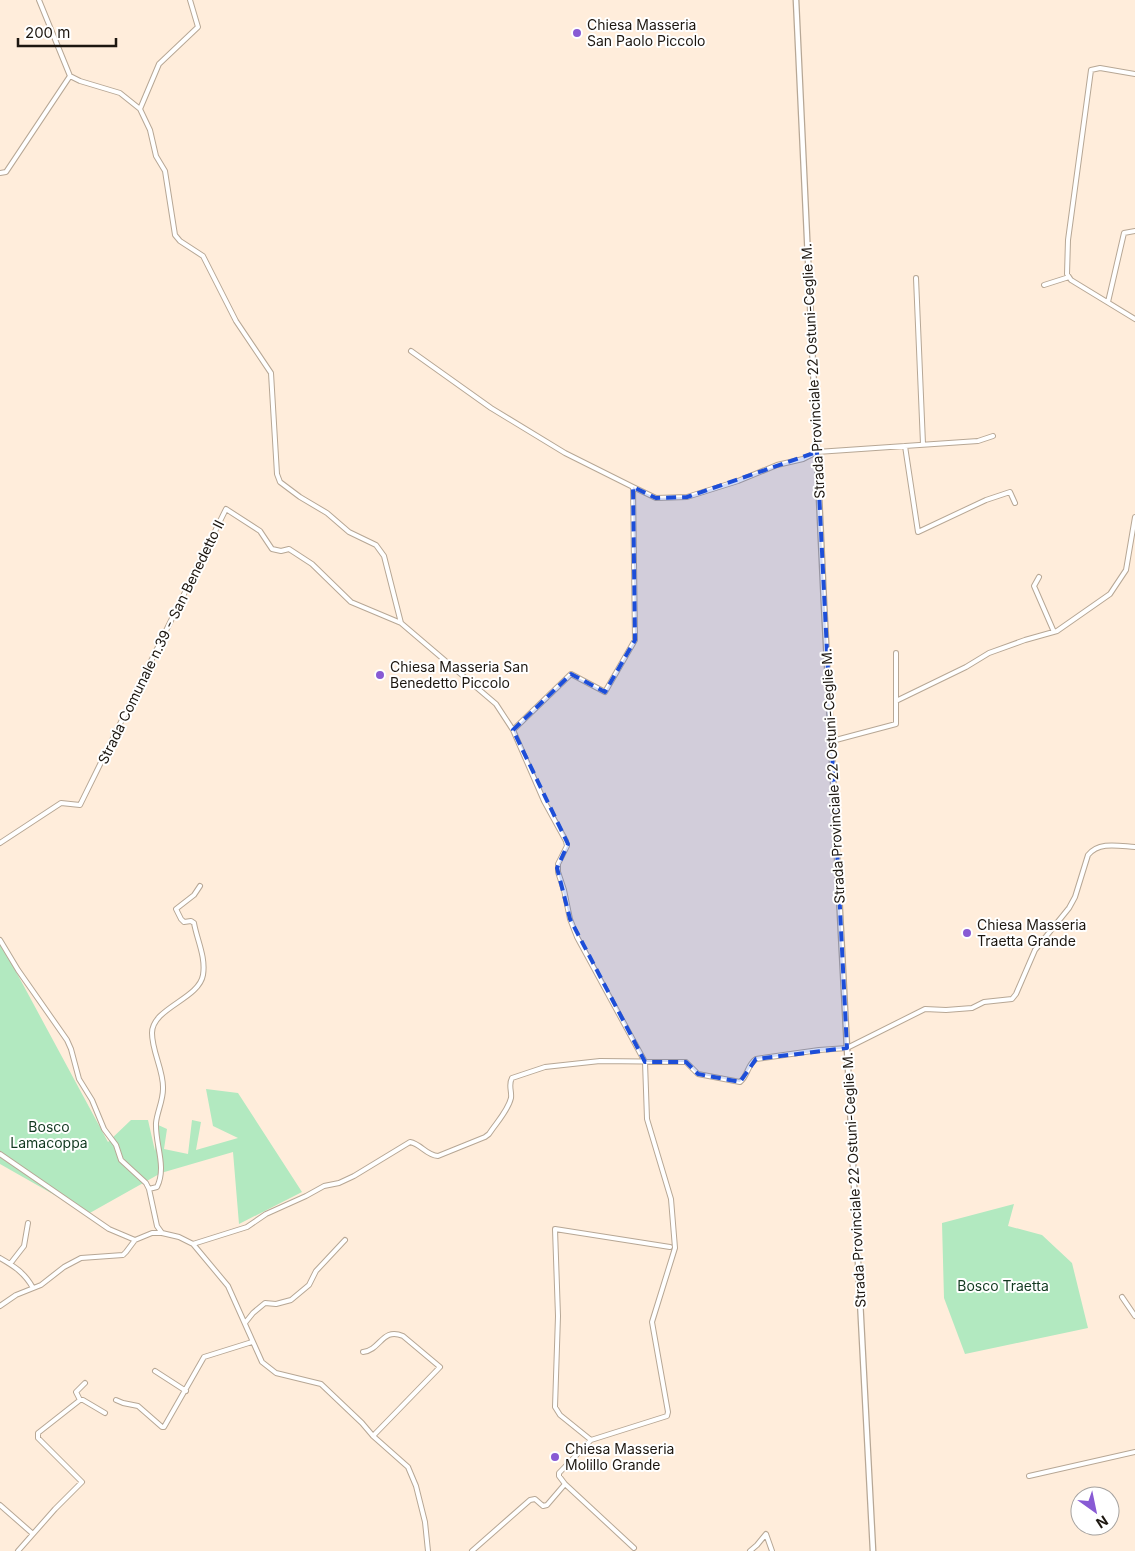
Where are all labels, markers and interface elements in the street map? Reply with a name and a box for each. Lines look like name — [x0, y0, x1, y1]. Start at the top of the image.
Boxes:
scale bar — [18, 15, 115, 47]
place label: Chiesa Masseria San Paolo Piccolo — [587, 16, 705, 49]
text: 200 m — [25, 23, 70, 42]
marker: Chiesa Masseria San Paolo Piccolo — [571, 27, 583, 39]
street label: Strada Provinciale 22 Ostuni-Ceglie M. — [797, 243, 828, 499]
street label: Strada Comunale n.39 - San Benedetto II — [94, 517, 227, 767]
street label: Strada Provinciale 22 Ostuni-Ceglie M. — [817, 648, 848, 904]
place label: Chiesa Masseria San Benedetto Piccolo — [390, 658, 529, 691]
marker: Chiesa Masseria San Benedetto Piccolo — [374, 669, 386, 681]
place label: Chiesa Masseria Traetta Grande — [977, 916, 1086, 949]
marker: Chiesa Masseria Traetta Grande — [961, 927, 973, 939]
street label: Strada Provinciale 22 Ostuni-Ceglie M. — [838, 1052, 869, 1308]
park label: Bosco Lamacoppa — [10, 1118, 88, 1151]
park label: Bosco Traetta — [957, 1277, 1049, 1294]
place label: Chiesa Masseria Molillo Grande — [565, 1440, 674, 1473]
marker: Chiesa Masseria Molillo Grande — [549, 1451, 561, 1463]
north arrow — [1070, 1486, 1120, 1536]
text: N — [1093, 1512, 1111, 1532]

